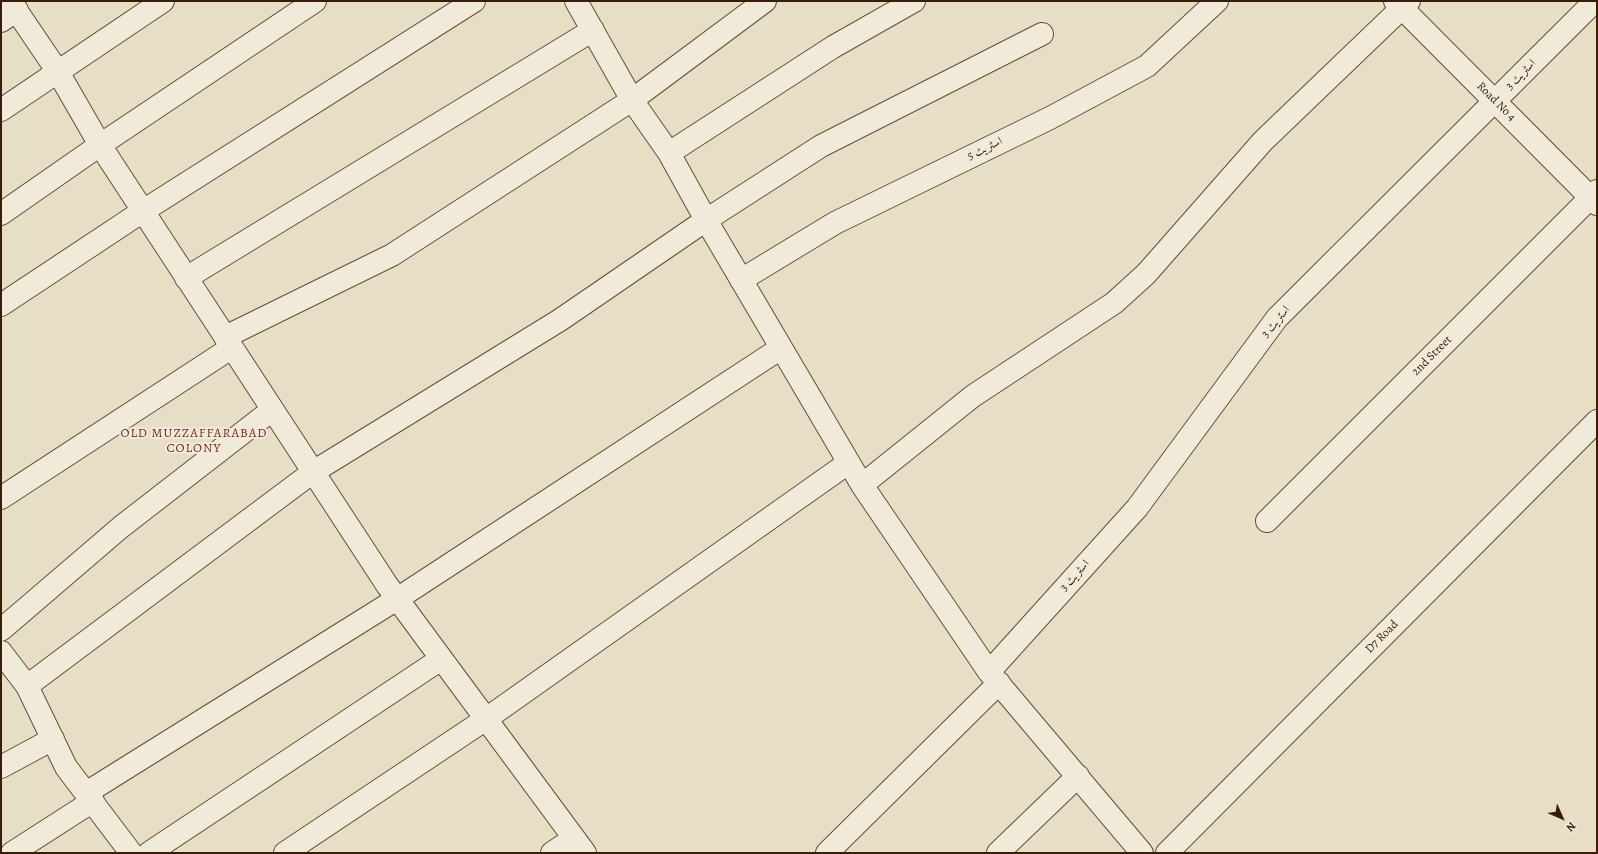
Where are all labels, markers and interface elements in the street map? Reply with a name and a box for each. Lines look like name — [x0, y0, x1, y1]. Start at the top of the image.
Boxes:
street label: اسٹریٹ 3 — [1503, 57, 1539, 93]
street label: Road No 4 — [1473, 79, 1519, 125]
street label: اسٹریٹ 5 — [965, 134, 1005, 164]
street label: اسٹریٹ 3 — [1259, 303, 1293, 341]
street label: 2nd Street — [1409, 333, 1455, 379]
district label: OLD MUZZAFFARABAD COLONY — [121, 426, 267, 457]
street label: اسٹریٹ 3 — [1057, 557, 1093, 595]
street label: D7 Road — [1362, 617, 1402, 657]
north arrow — [1542, 798, 1582, 838]
text: N — [1563, 819, 1579, 835]

